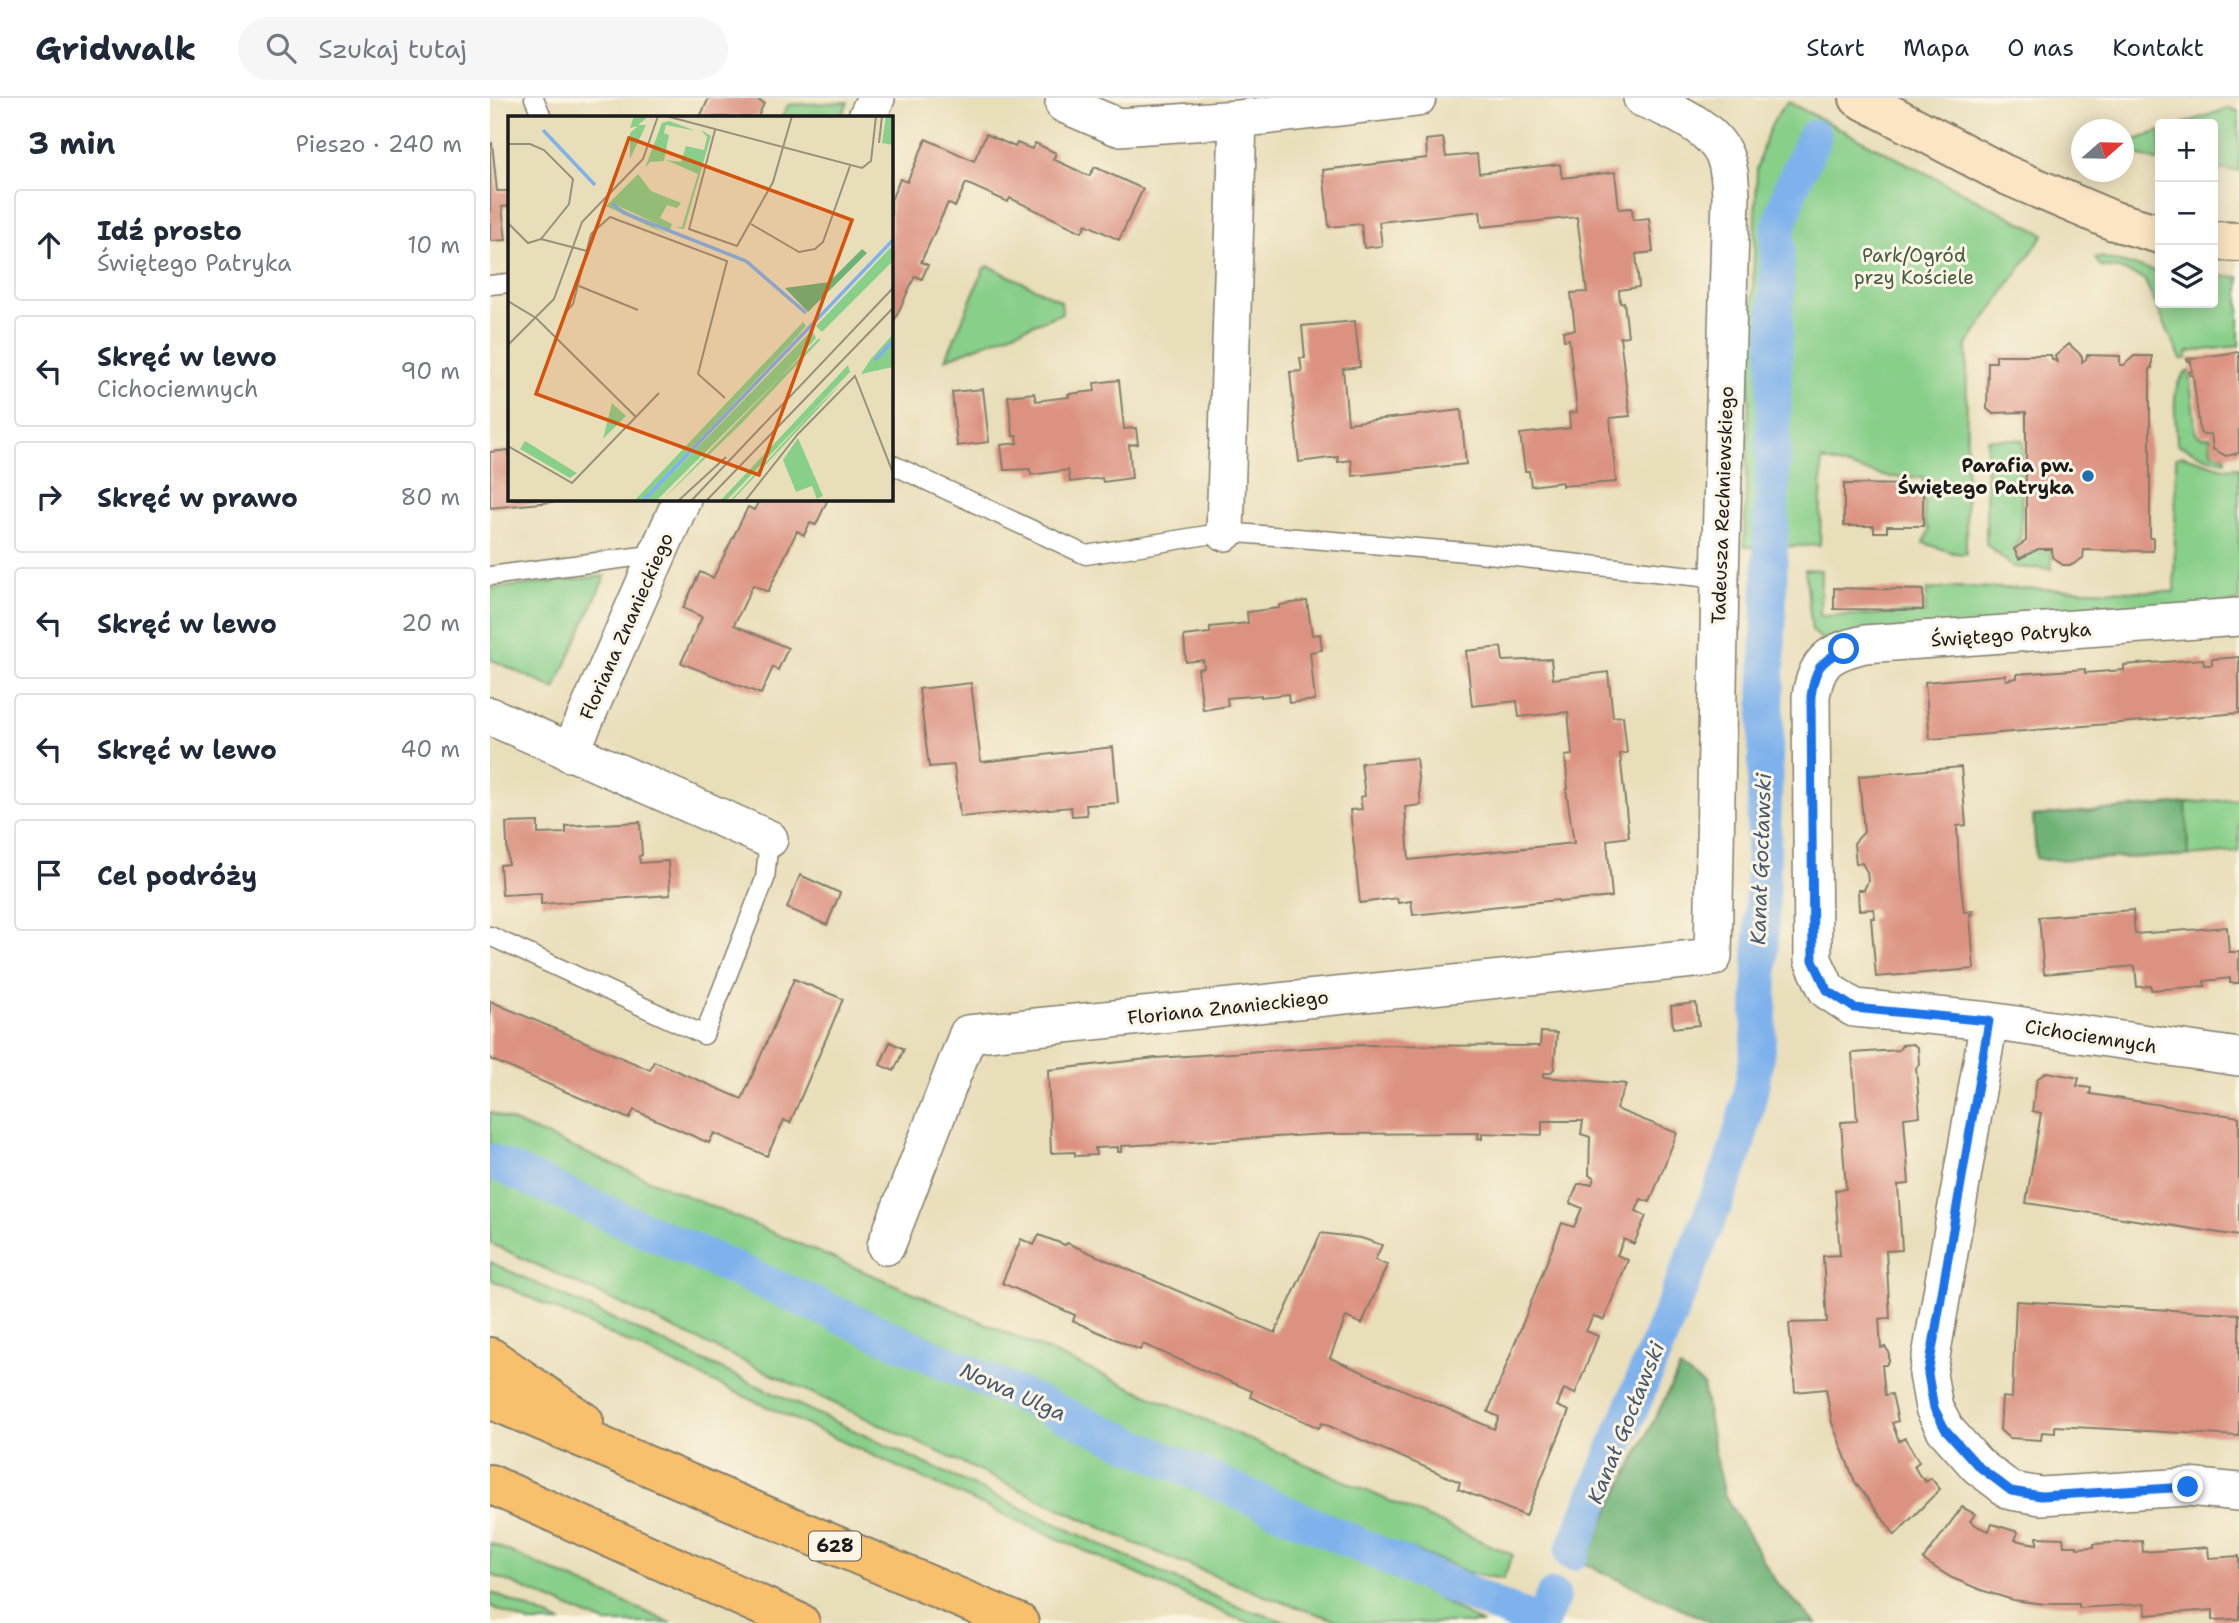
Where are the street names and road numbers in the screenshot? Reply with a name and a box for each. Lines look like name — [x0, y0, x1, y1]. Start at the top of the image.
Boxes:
street label: Tadeusza Rechniewskiego — [1706, 386, 1739, 624]
street label: Floriana Znanieckiego — [574, 529, 679, 724]
street label: Świętego Patryka — [1930, 615, 2092, 653]
street label: Floriana Znanieckiego — [1126, 985, 1330, 1030]
street label: Cichociemnych — [2023, 1014, 2159, 1059]
road number: 628 — [809, 1532, 861, 1560]

